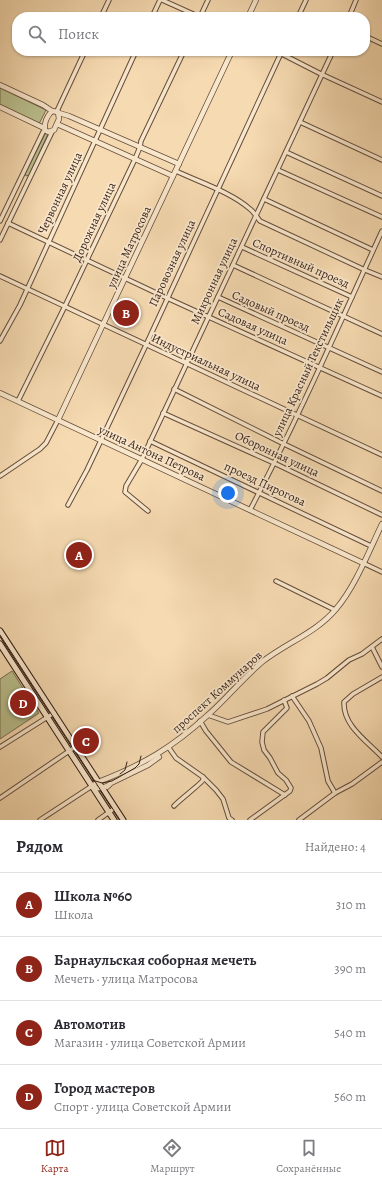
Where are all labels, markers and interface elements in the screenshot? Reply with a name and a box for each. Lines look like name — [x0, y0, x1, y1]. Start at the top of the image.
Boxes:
search box — [12, 12, 370, 56]
icon: search — [26, 23, 48, 45]
text: Поиск — [58, 24, 99, 44]
street label: Червонная улица — [34, 149, 86, 237]
street label: Дорожная улица — [69, 179, 120, 264]
street label: улица Матросова — [103, 203, 155, 291]
street label: Паровозная улица — [145, 216, 199, 309]
street label: Спортивный проезд — [250, 234, 352, 292]
street label: Микронная улица — [187, 235, 241, 327]
street label: Садовый проезд — [229, 287, 313, 335]
street label: улица Красный Текстильщик — [268, 295, 347, 440]
pin: B — [113, 298, 139, 328]
street label: Садовая улица — [215, 303, 291, 349]
street label: Индустриальная улица — [149, 330, 264, 395]
street label: улица Антона Петрова — [95, 421, 208, 485]
street label: Оборонная улица — [232, 427, 322, 481]
street label: проезд Пирогова — [222, 458, 309, 510]
your location — [218, 483, 238, 503]
pin: A — [66, 540, 92, 570]
street label: проспект Коммунаров — [169, 647, 266, 737]
pin: D — [10, 688, 36, 718]
pin: C — [73, 726, 99, 756]
text: Рядом — [16, 835, 63, 858]
text: Найдено: 4 — [305, 838, 366, 855]
text: Школа №60 — [54, 886, 132, 906]
text: A — [25, 896, 33, 913]
text: 310 m — [336, 896, 366, 913]
text: Школа — [54, 906, 93, 923]
text: Барнаульская соборная мечеть — [54, 950, 256, 970]
text: B — [25, 960, 33, 977]
text: 390 m — [334, 960, 366, 977]
text: Мечеть · улица Матросова — [54, 970, 198, 987]
text: Автомотив — [54, 1014, 126, 1034]
text: C — [25, 1024, 33, 1041]
text: 540 m — [334, 1024, 366, 1041]
text: Магазин · улица Советской Армии — [54, 1034, 246, 1051]
text: Город мастеров — [54, 1078, 155, 1098]
text: D — [24, 1088, 34, 1105]
text: 560 m — [334, 1088, 366, 1105]
text: Спорт · улица Советской Армии — [54, 1098, 231, 1115]
tab: Карта — [41, 1137, 69, 1176]
tab: Маршрут — [150, 1137, 195, 1176]
tab: Сохранённые — [276, 1137, 341, 1176]

